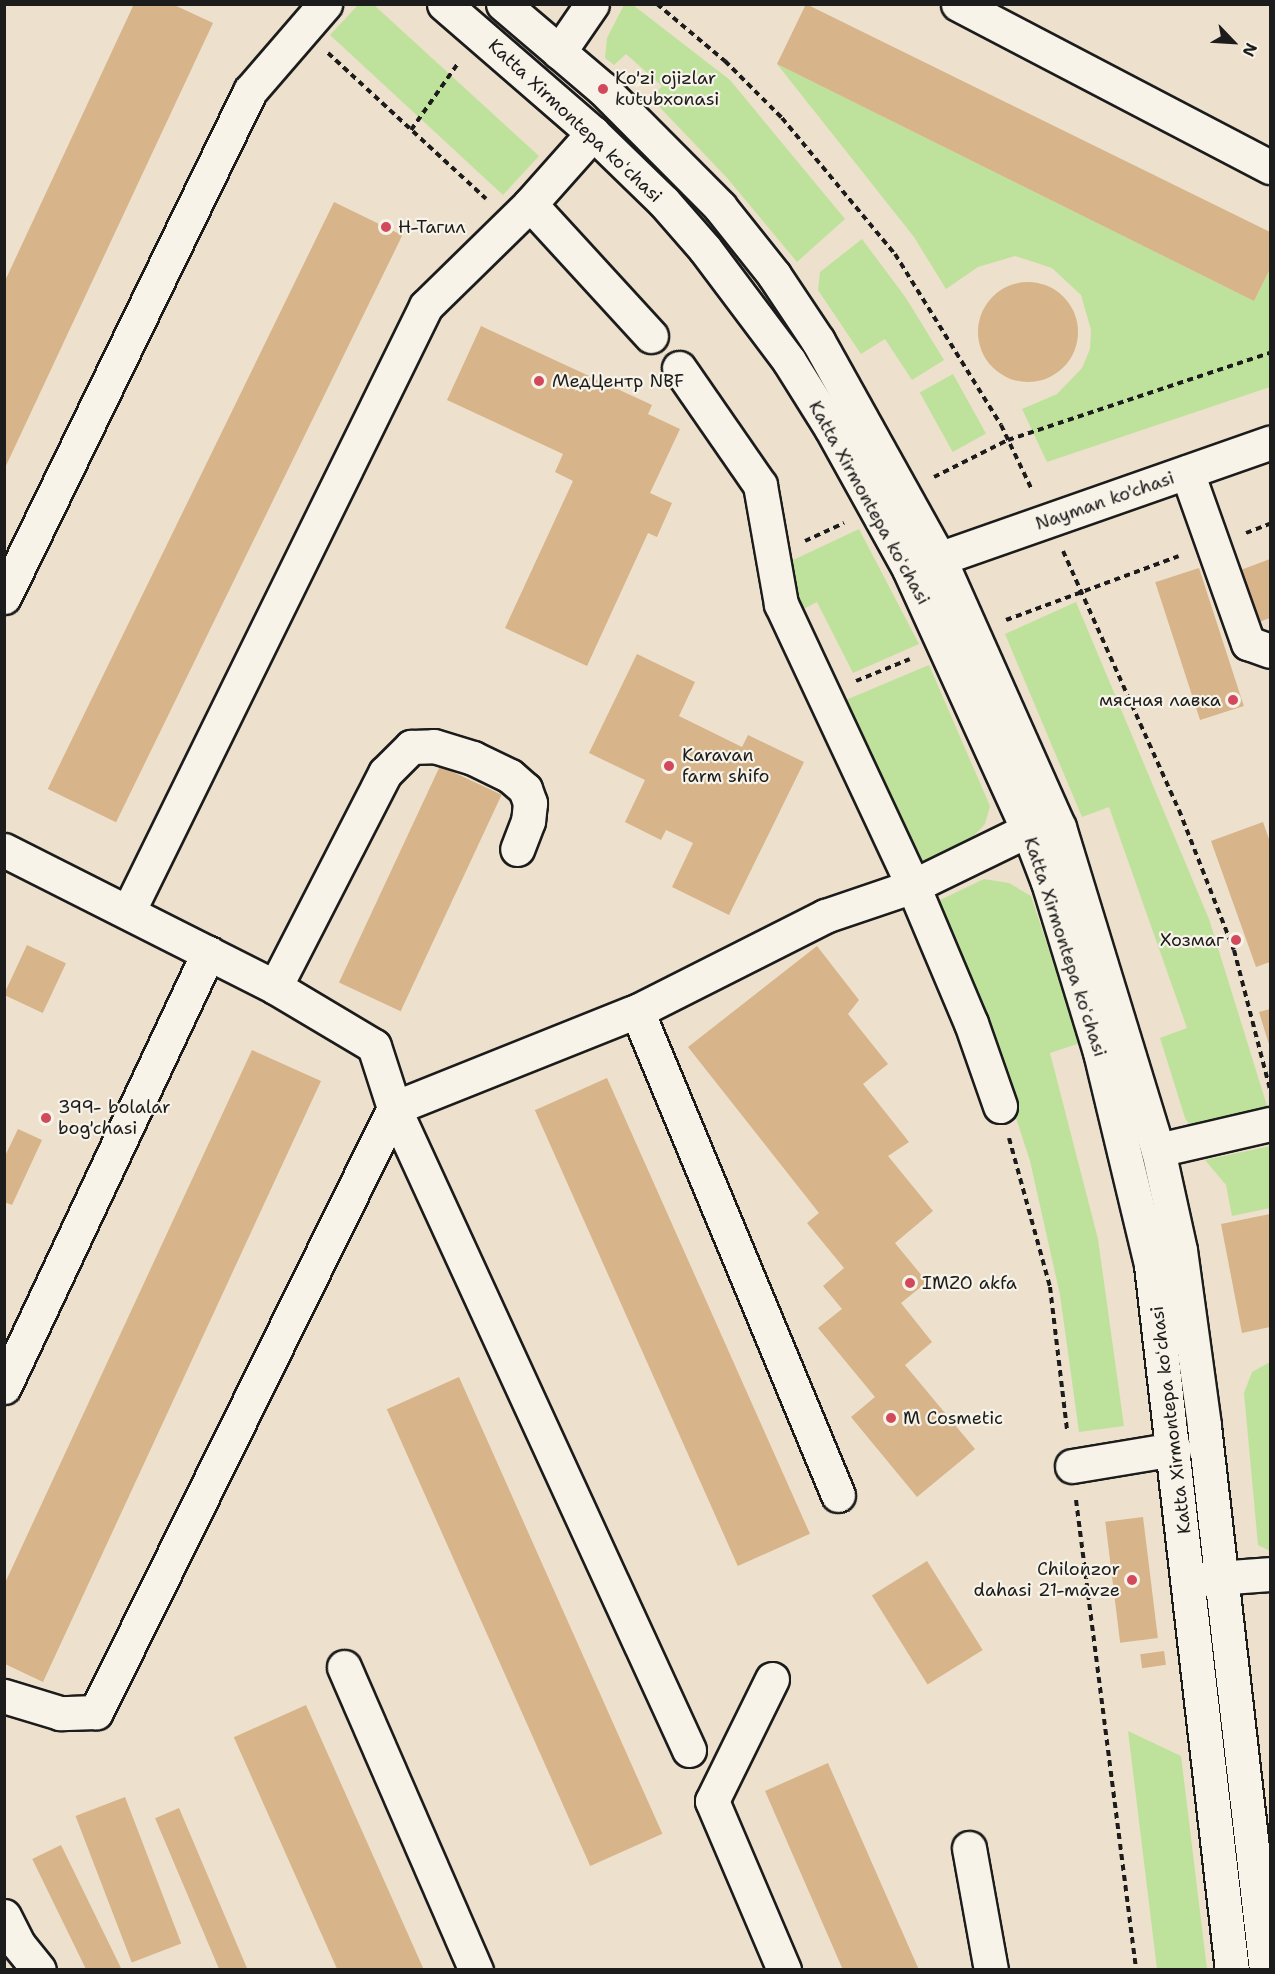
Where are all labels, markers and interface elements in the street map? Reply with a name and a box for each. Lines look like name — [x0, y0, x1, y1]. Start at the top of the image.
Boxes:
north arrow — [1203, 12, 1263, 72]
street label: Katta Xirmontepa koʻchasi — [484, 35, 666, 207]
text: N — [1238, 40, 1262, 60]
place label: Ko'zi ojizlar kutubxonasi — [615, 68, 719, 110]
marker: Ko'zi ojizlar kutubxonasi — [596, 82, 610, 96]
place label: Н-Тагил — [398, 216, 466, 238]
marker: Н-Тагил — [379, 220, 393, 234]
place label: МедЦентр NBF — [552, 370, 684, 392]
marker: МедЦентр NBF — [530, 372, 548, 390]
street label: Katta Xirmontepa koʻchasi — [804, 397, 934, 609]
street label: Nayman ko'chasi — [1033, 467, 1177, 535]
place label: мясная лавка — [1099, 689, 1221, 711]
marker: мясная лавка — [1226, 693, 1240, 707]
place label: Karavan farm shifo — [682, 745, 769, 788]
marker: Karavan farm shifo — [660, 757, 678, 775]
street label: Katta Xirmontepa koʻchasi — [1019, 834, 1111, 1060]
place label: Хозмаг — [1160, 929, 1224, 951]
marker: Хозмаг — [1229, 933, 1243, 947]
place label: 399- bolalar bog'chasi — [58, 1097, 171, 1140]
marker: 399- bolalar bog'chasi — [39, 1111, 53, 1125]
place label: IMZO akfa — [922, 1272, 1017, 1294]
marker: IMZO akfa — [903, 1276, 917, 1290]
street label: Katta Xirmontepa koʻchasi — [1146, 1305, 1196, 1535]
place label: M Cosmetic — [903, 1407, 1003, 1429]
marker: M Cosmetic — [884, 1411, 898, 1425]
place label: Chilonzor dahasi 21-mavze — [973, 1559, 1120, 1602]
marker: Chilonzor dahasi 21-mavze — [1125, 1573, 1139, 1587]

